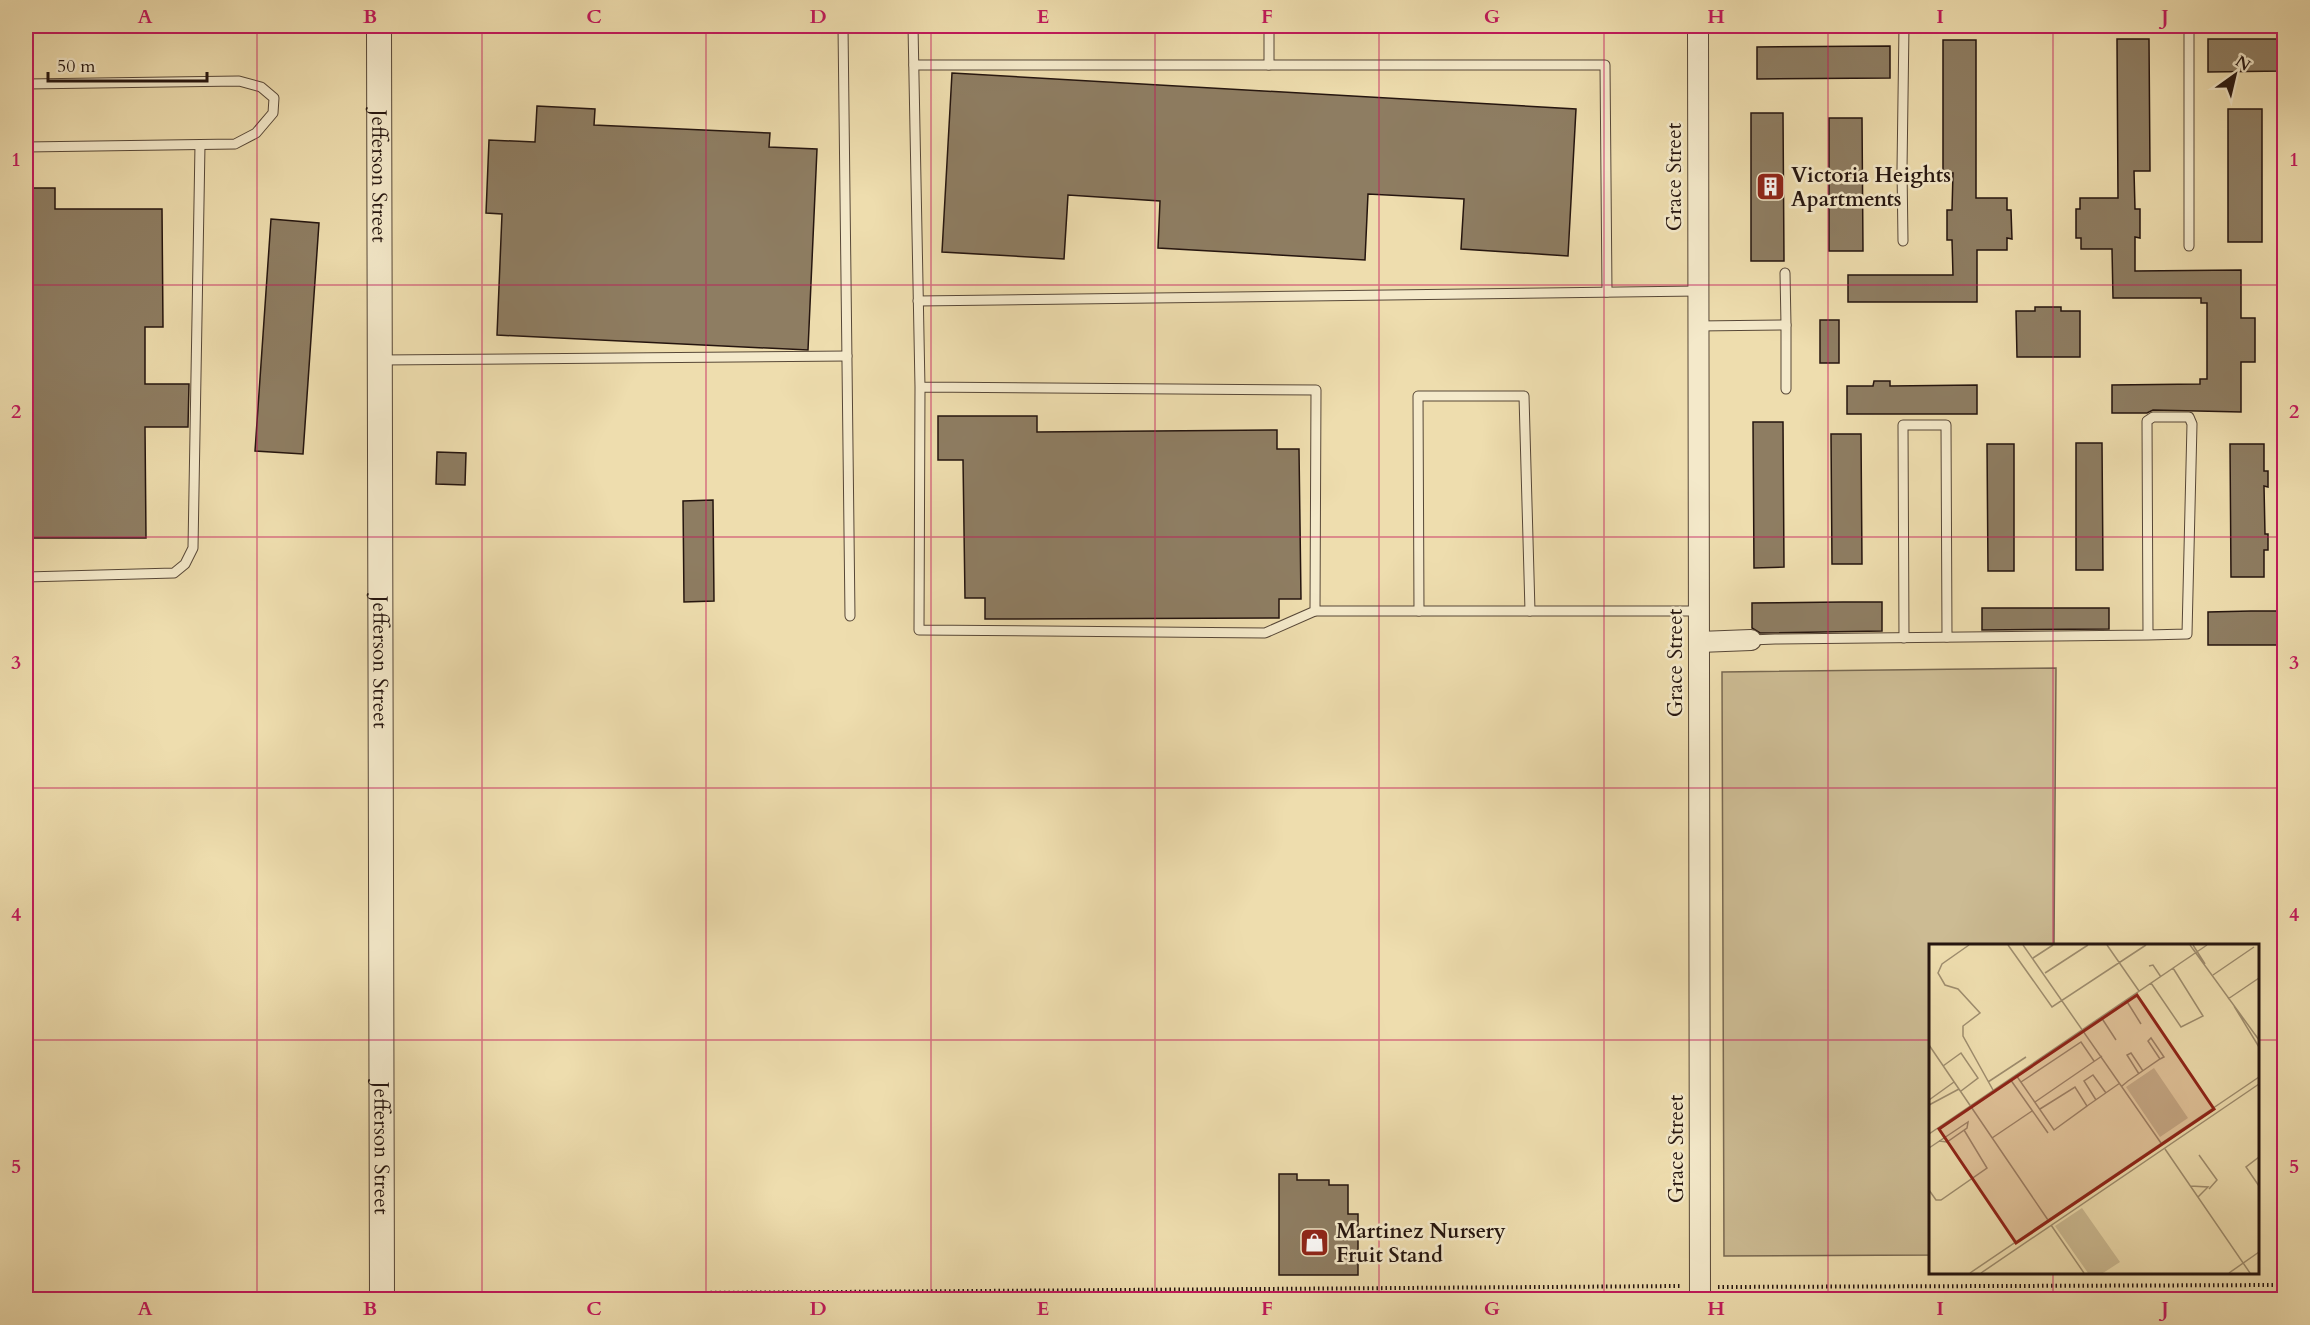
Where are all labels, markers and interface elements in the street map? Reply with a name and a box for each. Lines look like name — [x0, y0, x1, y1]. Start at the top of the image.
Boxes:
text: A — [137, 3, 153, 30]
text: B — [363, 3, 377, 30]
text: C — [586, 3, 602, 30]
text: D — [809, 3, 827, 30]
text: E — [1037, 3, 1049, 30]
text: F — [1261, 3, 1273, 30]
text: G — [1484, 3, 1500, 30]
text: H — [1707, 3, 1725, 30]
text: I — [1936, 3, 1944, 30]
text: J — [2158, 3, 2169, 30]
scale bar — [48, 45, 207, 83]
north arrow — [2205, 45, 2265, 105]
text: N — [2231, 50, 2255, 76]
text: 50 m — [57, 54, 96, 79]
street label: Jefferson Street — [365, 106, 394, 243]
street label: Grace Street — [1660, 122, 1689, 231]
text: 1 — [11, 146, 21, 173]
text: 1 — [2289, 146, 2299, 173]
place label: Victoria Heights Apartments — [1791, 161, 1951, 214]
building icon: Victoria Heights Apartments — [1754, 171, 1786, 203]
text: 2 — [11, 398, 21, 425]
text: 2 — [2289, 398, 2299, 425]
street label: Jefferson Street — [366, 592, 395, 729]
street label: Grace Street — [1661, 608, 1690, 717]
text: 3 — [11, 649, 21, 676]
text: 3 — [2289, 649, 2299, 676]
text: 4 — [11, 901, 21, 928]
text: 4 — [2289, 901, 2299, 928]
inset map — [1929, 944, 2259, 1274]
street label: Jefferson Street — [367, 1078, 396, 1215]
street label: Grace Street — [1662, 1094, 1691, 1203]
text: 5 — [11, 1153, 21, 1180]
text: 5 — [2289, 1153, 2299, 1180]
place label: Martinez Nursery Fruit Stand — [1336, 1217, 1506, 1270]
shop icon: Martinez Nursery Fruit Stand — [1299, 1227, 1331, 1259]
text: A — [137, 1295, 153, 1322]
text: B — [363, 1295, 377, 1322]
text: C — [586, 1295, 602, 1322]
text: D — [809, 1295, 827, 1322]
text: E — [1037, 1295, 1049, 1322]
text: F — [1261, 1295, 1273, 1322]
text: G — [1484, 1295, 1500, 1322]
text: H — [1707, 1295, 1725, 1322]
text: I — [1936, 1295, 1944, 1322]
text: J — [2158, 1295, 2169, 1322]

